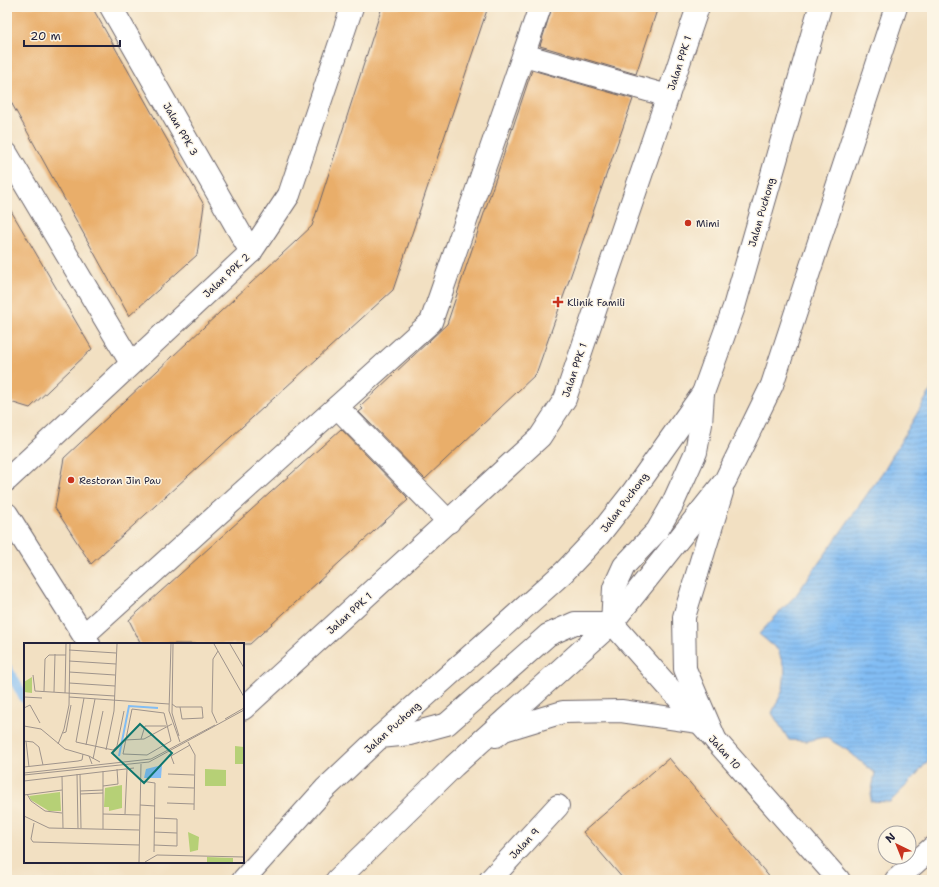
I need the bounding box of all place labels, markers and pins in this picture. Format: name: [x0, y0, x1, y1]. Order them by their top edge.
place label: Mimi: [696, 217, 720, 230]
marker: Mimi: [683, 218, 693, 228]
marker: Klinik Famili: [552, 296, 564, 308]
place label: Klinik Famili: [567, 296, 625, 309]
place label: Restoran Jin Pau: [79, 474, 161, 487]
marker: Restoran Jin Pau: [66, 475, 76, 485]

